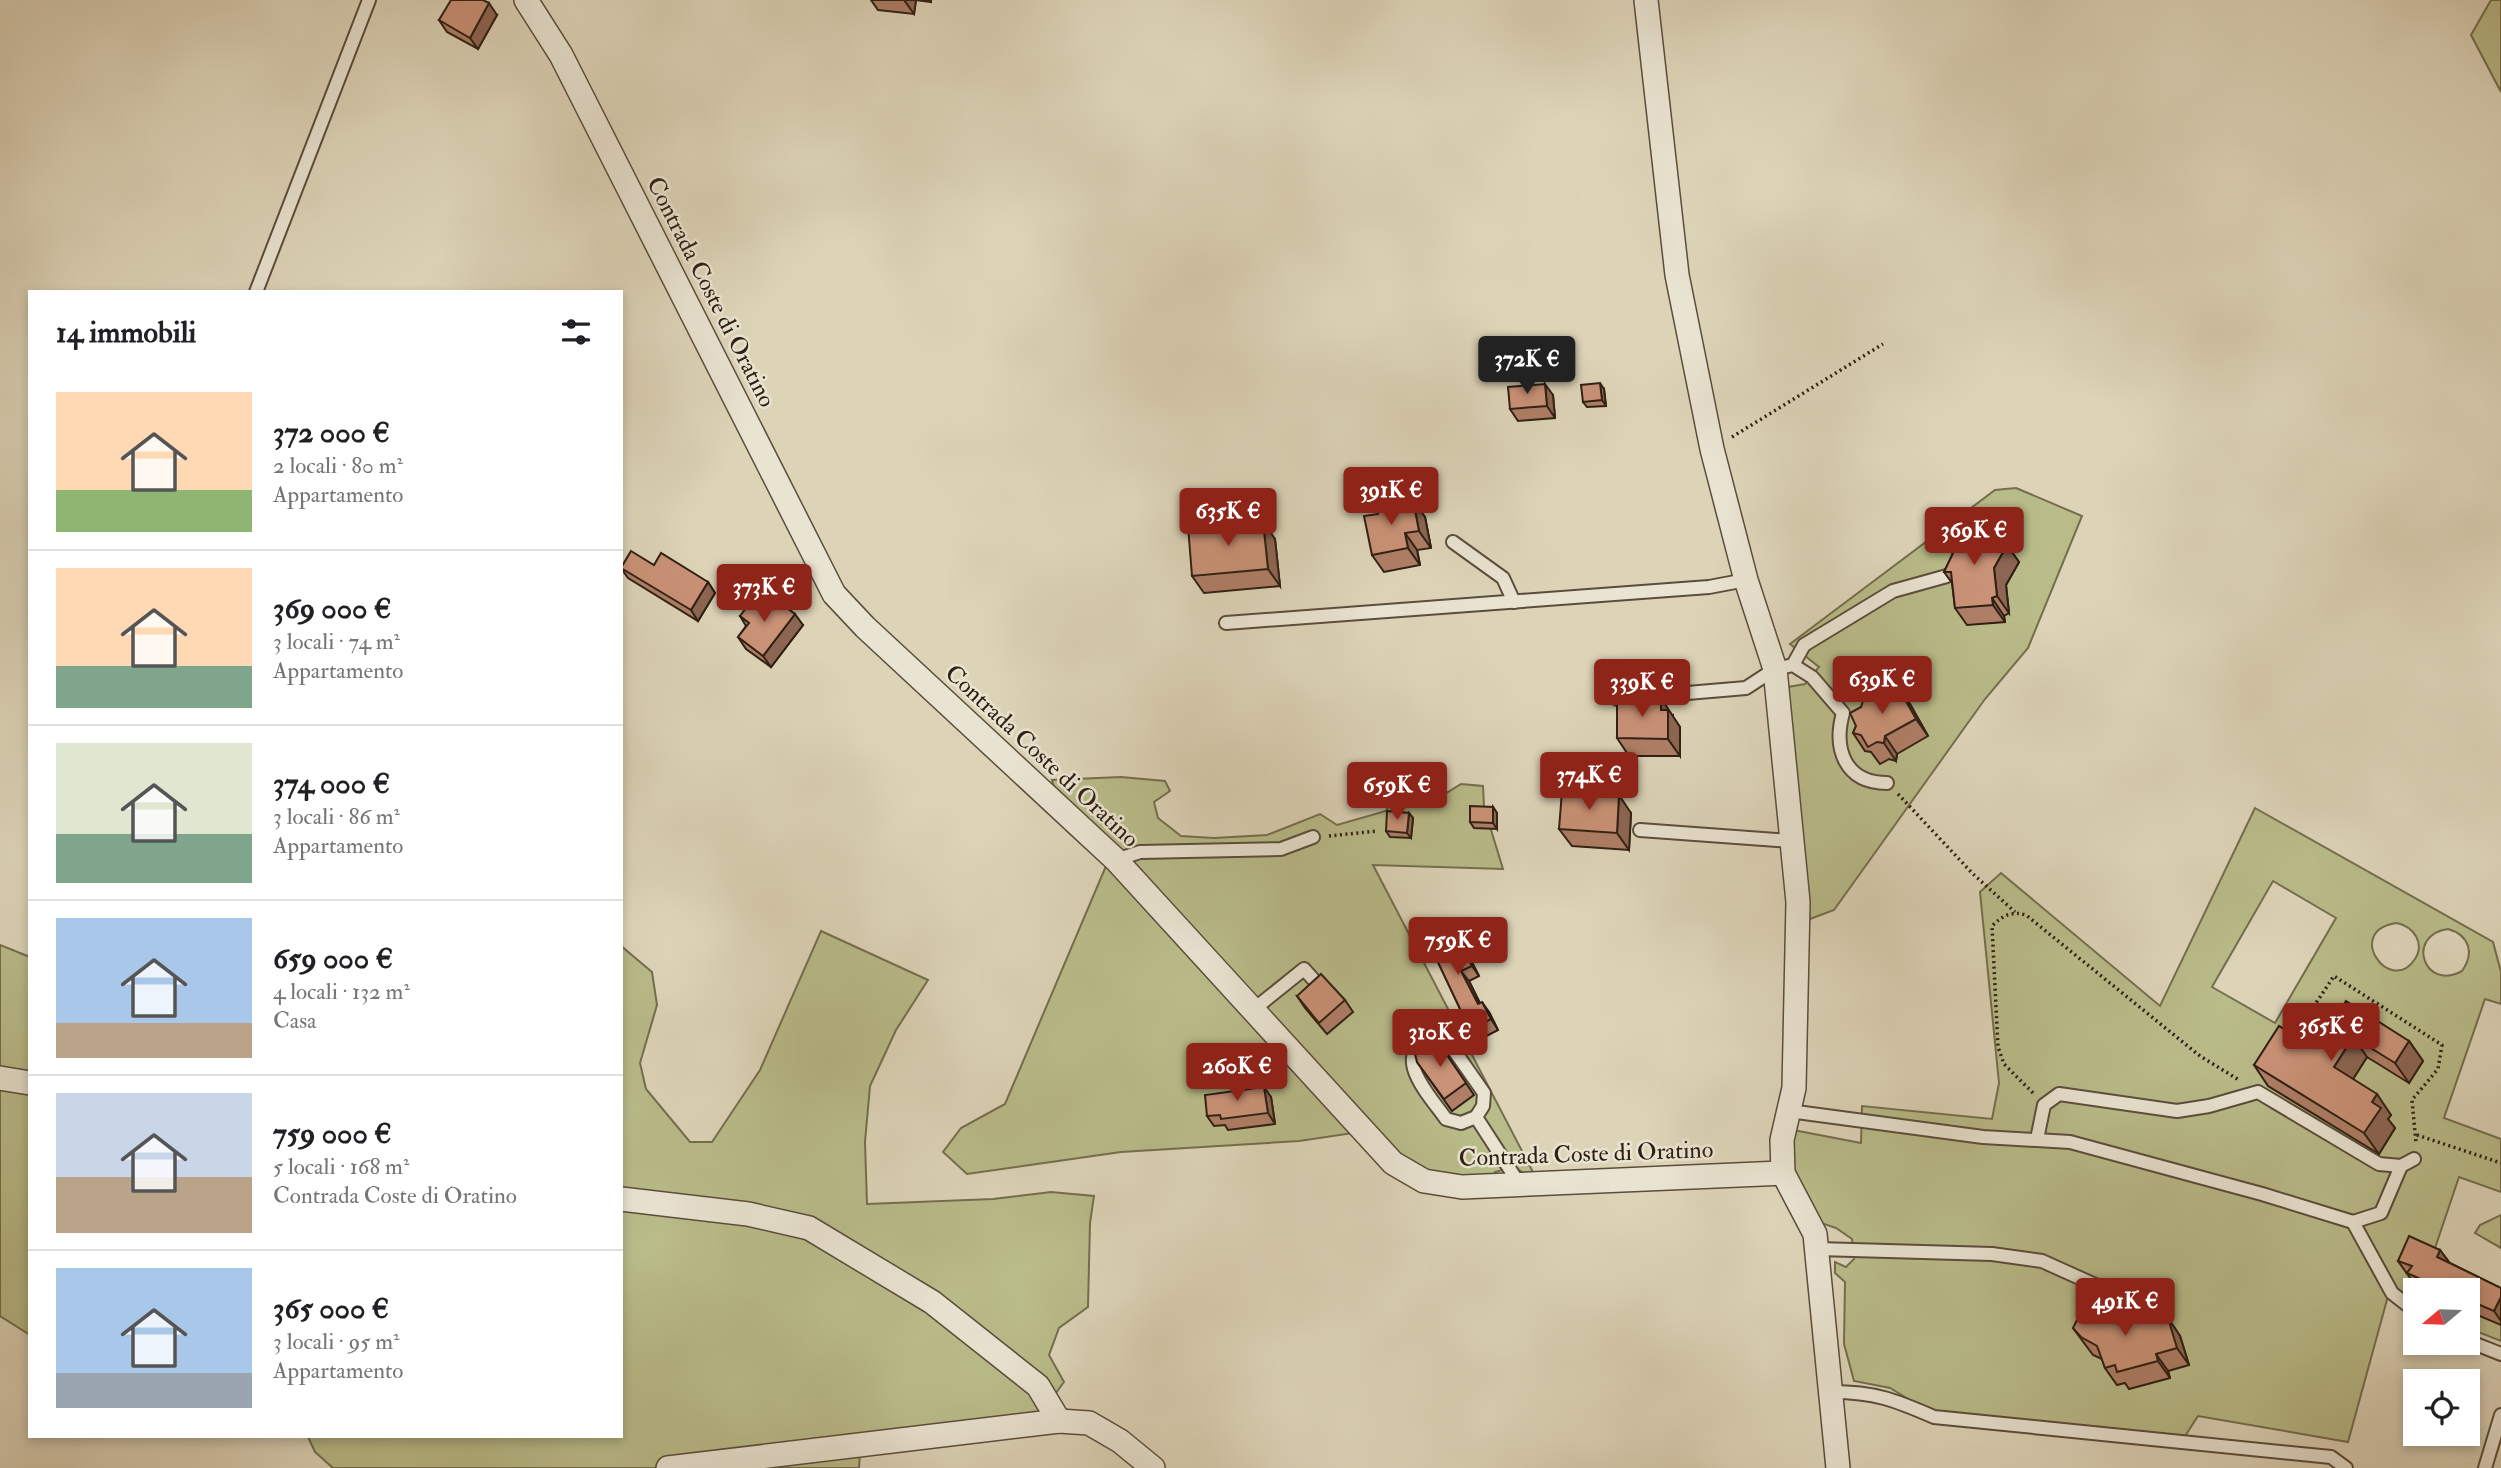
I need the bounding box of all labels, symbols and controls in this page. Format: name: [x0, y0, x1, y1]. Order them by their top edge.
street label: Contrada Coste di Oratino: [639, 172, 783, 412]
icon: filters: [557, 313, 595, 351]
text: 14 immobili: [56, 314, 196, 351]
pin: 372K €: [1470, 336, 1584, 396]
text: 372K €: [1494, 344, 1560, 373]
text: 372 000 €: [273, 414, 390, 451]
icon: home: [112, 420, 196, 504]
text: 2 locali · 80 m²: [273, 451, 403, 480]
pin: 391K €: [1334, 468, 1448, 527]
text: 391K €: [1359, 475, 1423, 504]
text: Appartamento: [273, 480, 403, 509]
pin: 635K €: [1171, 489, 1285, 548]
text: 635K €: [1196, 496, 1260, 525]
pin: 369K €: [1917, 508, 2031, 567]
text: 369K €: [1941, 515, 2007, 544]
pin: 373K €: [707, 564, 821, 624]
text: 373K €: [733, 572, 795, 601]
text: 369 000 €: [273, 590, 391, 627]
icon: home: [112, 596, 196, 680]
text: 3 locali · 74 m²: [273, 627, 400, 656]
text: Appartamento: [273, 656, 403, 685]
pin: 639K €: [1825, 656, 1939, 716]
street label: Contrada Coste di Oratino: [938, 658, 1146, 854]
pin: 339K €: [1585, 660, 1699, 719]
text: 639K €: [1849, 664, 1915, 693]
text: 339K €: [1610, 667, 1674, 696]
pin: 374K €: [1532, 752, 1646, 812]
text: 374K €: [1556, 760, 1622, 789]
pin: 659K €: [1340, 762, 1454, 822]
text: 374 000 €: [273, 765, 390, 802]
text: 659K €: [1363, 770, 1431, 799]
icon: home: [112, 771, 196, 855]
text: 3 locali · 86 m²: [273, 802, 400, 831]
text: Appartamento: [273, 831, 403, 860]
pin: 759K €: [1401, 918, 1515, 977]
text: 759K €: [1425, 925, 1491, 954]
text: 659 000 €: [273, 940, 393, 977]
icon: home: [112, 946, 196, 1030]
text: 4 locali · 132 m²: [273, 977, 410, 1006]
pin: 365K €: [2274, 1004, 2388, 1063]
text: Casa: [273, 1006, 317, 1035]
pin: 310K €: [1383, 1010, 1497, 1069]
text: 365K €: [2299, 1011, 2363, 1040]
text: 310K €: [1408, 1017, 1472, 1046]
pin: 260K €: [1180, 1044, 1294, 1103]
text: 260K €: [1202, 1051, 1272, 1080]
text: 759 000 €: [273, 1115, 392, 1152]
icon: home: [112, 1121, 196, 1205]
street label: Contrada Coste di Oratino: [1458, 1134, 1714, 1174]
text: 5 locali · 168 m²: [273, 1152, 409, 1181]
text: Contrada Coste di Oratino: [273, 1181, 517, 1210]
pin: 491K €: [2068, 1278, 2182, 1338]
north arrow: [2403, 1278, 2480, 1354]
map controls: [2403, 1278, 2480, 1446]
text: 491K €: [2092, 1286, 2158, 1315]
text: 365 000 €: [273, 1290, 389, 1327]
icon: home: [112, 1296, 196, 1380]
text: 3 locali · 95 m²: [273, 1327, 400, 1356]
text: Appartamento: [273, 1356, 403, 1385]
button: locate: [2403, 1369, 2480, 1446]

